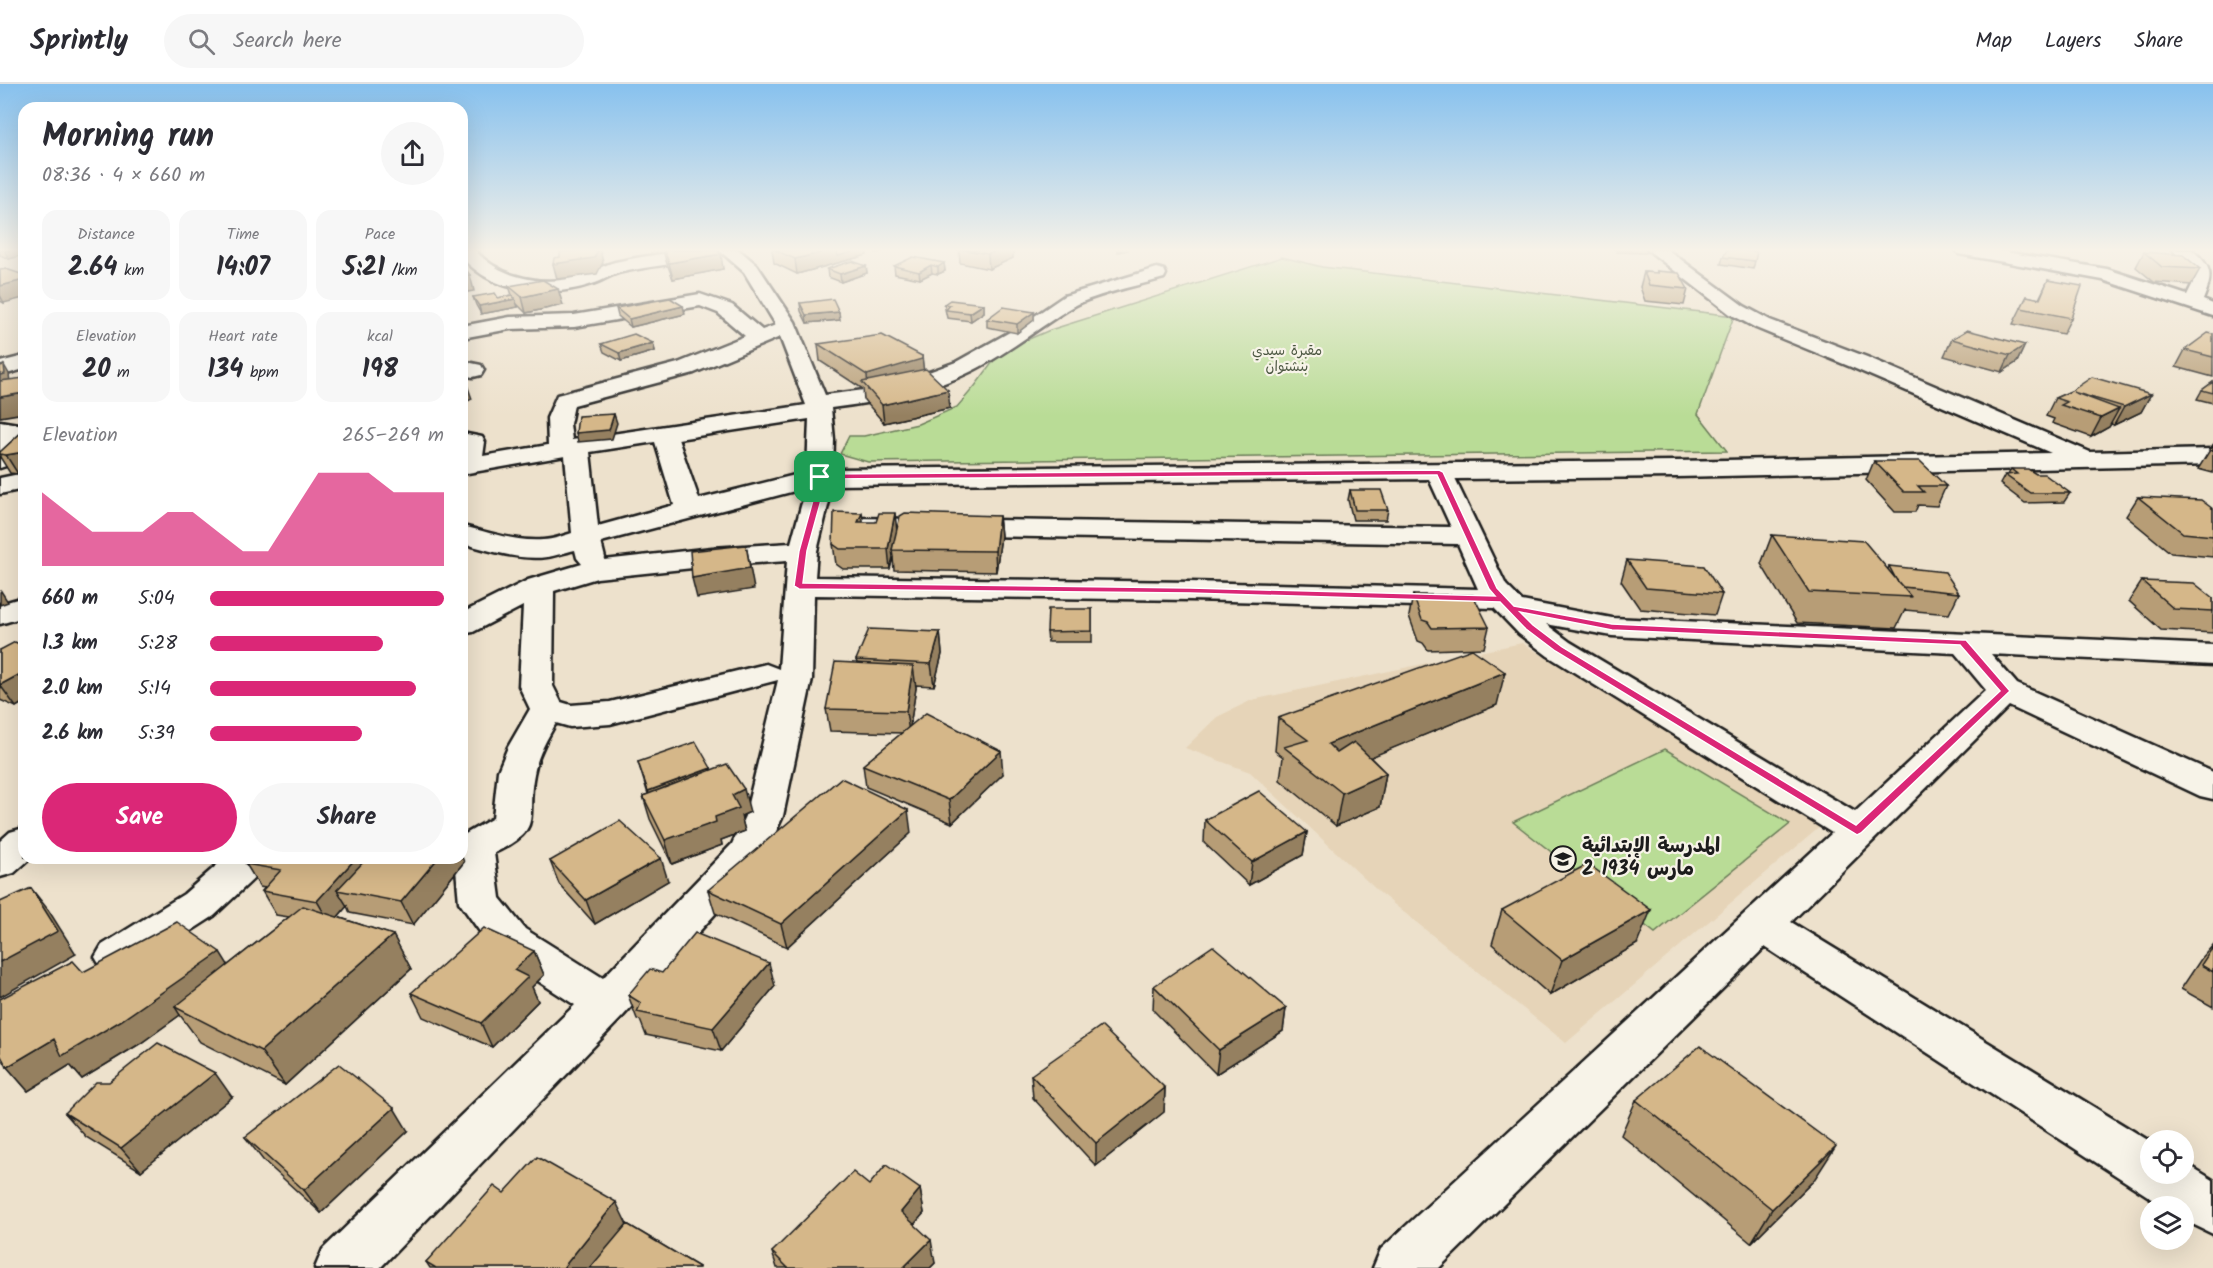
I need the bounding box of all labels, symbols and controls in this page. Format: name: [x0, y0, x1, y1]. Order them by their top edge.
search box: [164, 14, 584, 68]
text: Sprintly: [30, 19, 128, 64]
text: Search here: [233, 24, 342, 59]
icon: search: [185, 25, 218, 58]
text: Map: [1975, 25, 2012, 58]
text: Layers: [2045, 25, 2101, 58]
text: Share: [2134, 25, 2183, 58]
text: Morning run: [42, 111, 214, 164]
button: share: [381, 122, 444, 185]
text: 08:36 · 4 × 660 m: [42, 160, 205, 192]
text: Distance: [77, 222, 135, 247]
text: Time: [227, 222, 259, 247]
text: Pace: [365, 222, 395, 247]
text: 2.64: [68, 247, 117, 289]
text: 14:07: [216, 247, 270, 289]
text: 5:21: [343, 247, 385, 289]
text: km: [117, 258, 144, 283]
text: /km: [385, 258, 417, 283]
text: Elevation: [76, 324, 136, 349]
text: Heart rate: [208, 324, 278, 349]
text: kcal: [367, 324, 393, 349]
park label: مقبرة سيدي بنشتوان: [1252, 340, 1322, 378]
text: 20: [82, 349, 111, 391]
text: 134: [207, 349, 244, 391]
text: 198: [362, 349, 398, 391]
text: m: [111, 360, 130, 385]
text: bpm: [244, 360, 279, 385]
text: Elevation: [42, 420, 118, 452]
text: 265–269 m: [342, 420, 444, 452]
pin: [794, 451, 845, 502]
icon: arrive: [803, 460, 836, 493]
text: 660 m: [42, 583, 98, 615]
text: 5:04: [138, 583, 175, 615]
text: 1.3 km: [42, 628, 98, 660]
text: 5:28: [138, 628, 177, 660]
text: 2.0 km: [42, 673, 103, 705]
text: 5:14: [138, 673, 171, 705]
text: 2.6 km: [42, 718, 103, 750]
text: 5:39: [138, 718, 175, 750]
button: Save: [42, 783, 237, 852]
button: Share: [249, 783, 444, 852]
place label: المدرسة الإبتدائية 2 مارس 1934: [1582, 831, 1720, 886]
school or university icon: المدرسة الإبتدائية 2 مارس 1934: [1548, 844, 1578, 874]
map controls: [2140, 1130, 2194, 1250]
button: locate: [2140, 1130, 2194, 1184]
button: layers: [2140, 1196, 2194, 1250]

